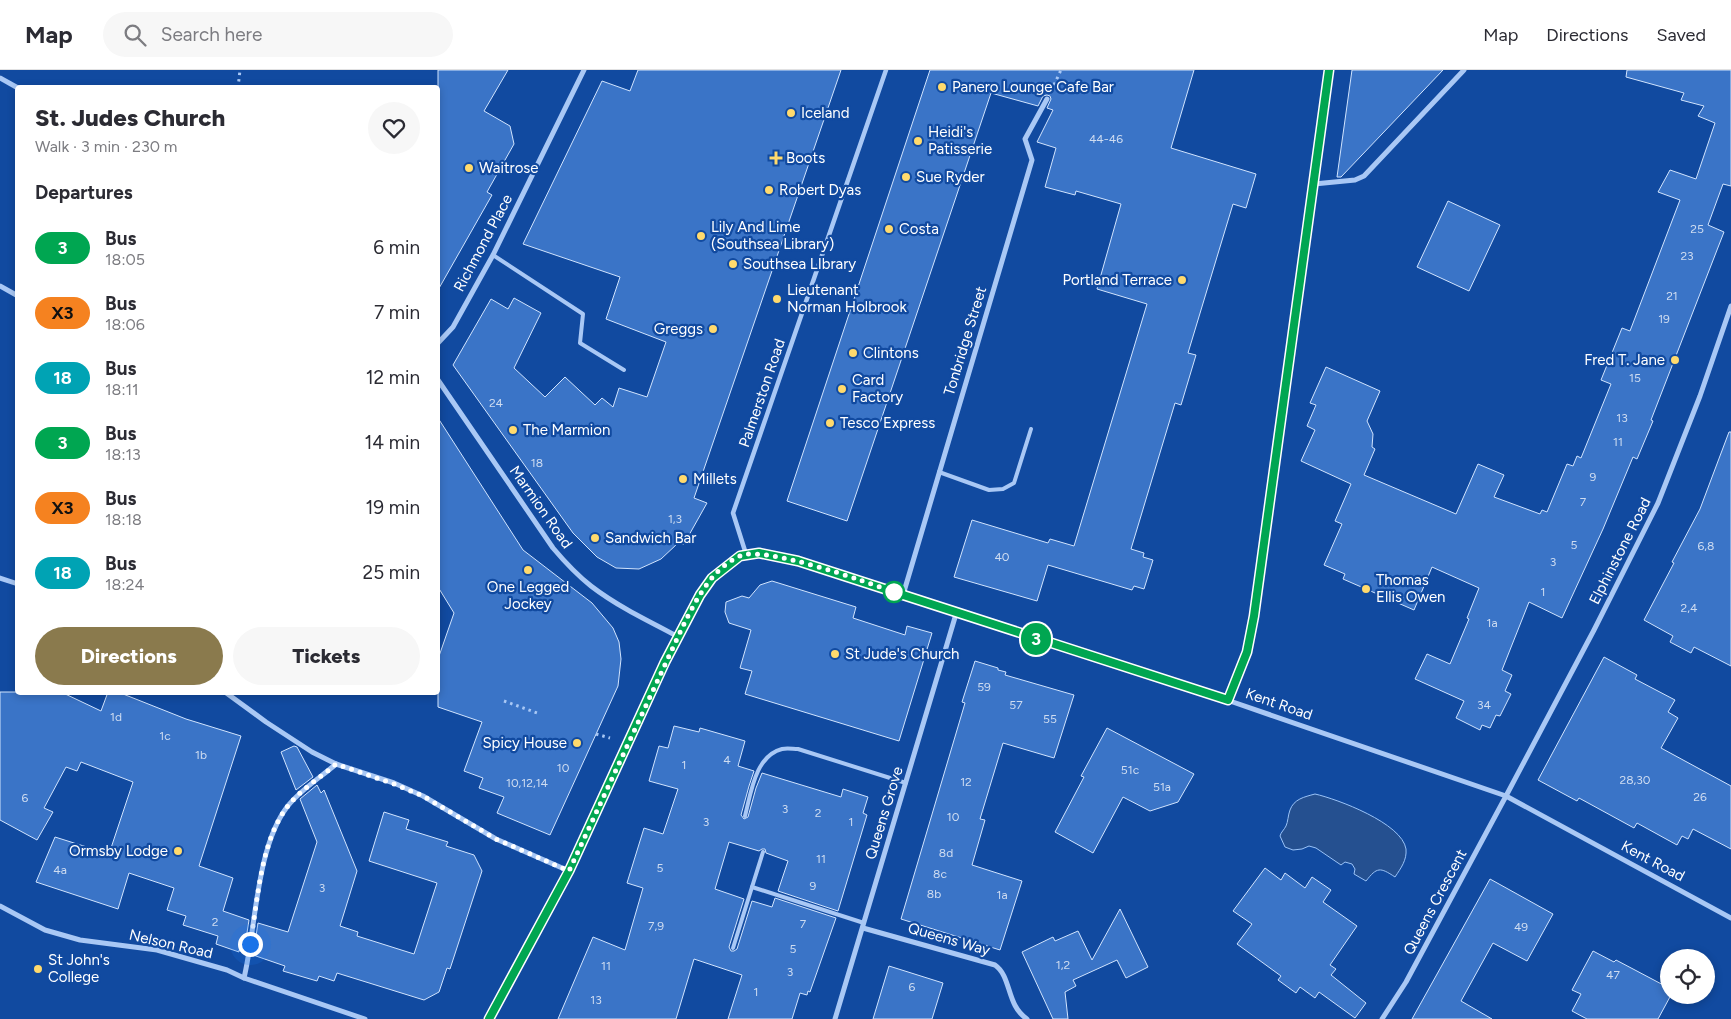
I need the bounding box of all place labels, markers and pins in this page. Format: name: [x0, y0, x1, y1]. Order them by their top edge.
place label: Panero Lounge Cafe Bar: [952, 78, 1114, 96]
marker: Panero Lounge Cafe Bar: [936, 81, 948, 93]
place label: Iceland: [801, 104, 849, 122]
marker: Iceland: [785, 107, 797, 119]
place label: Heidi's Patisserie: [928, 123, 992, 158]
marker: Heidi's Patisserie: [912, 135, 924, 147]
place label: Boots: [786, 149, 825, 167]
marker: Boots: [770, 152, 782, 164]
place label: Waitrose: [479, 159, 539, 177]
marker: Waitrose: [463, 162, 475, 174]
place label: Sue Ryder: [916, 168, 985, 186]
marker: Sue Ryder: [900, 171, 912, 183]
place label: Robert Dyas: [779, 181, 861, 199]
marker: Robert Dyas: [763, 184, 775, 196]
place label: Lily And Lime (Southsea Library): [711, 218, 834, 253]
place label: Costa: [899, 220, 939, 238]
marker: Costa: [883, 223, 895, 235]
marker: Lily And Lime (Southsea Library): [695, 230, 707, 242]
place label: Southsea LIbrary: [743, 255, 856, 273]
marker: Southsea LIbrary: [727, 258, 739, 270]
place label: Portland Terrace: [1063, 271, 1172, 289]
marker: Portland Terrace: [1176, 274, 1188, 286]
place label: Lieutenant Norman Holbrook: [787, 281, 907, 316]
marker: Lieutenant Norman Holbrook: [771, 293, 783, 305]
place label: Greggs: [654, 320, 703, 338]
marker: Greggs: [707, 323, 719, 335]
place label: Clintons: [863, 344, 919, 362]
marker: Clintons: [847, 347, 859, 359]
place label: Fred T. Jane: [1584, 351, 1665, 369]
marker: Fred T. Jane: [1669, 354, 1681, 366]
place label: Card Factory: [852, 371, 903, 406]
marker: Card Factory: [836, 383, 848, 395]
place label: Tesco Express: [840, 414, 935, 432]
marker: Tesco Express: [824, 417, 836, 429]
place label: The Marmion: [523, 421, 610, 439]
marker: The Marmion: [507, 424, 519, 436]
place label: Millets: [693, 470, 737, 488]
marker: Millets: [677, 473, 689, 485]
place label: Sandwich Bar: [605, 529, 696, 547]
marker: Sandwich Bar: [589, 532, 601, 544]
marker: One Legged Jockey: [522, 564, 534, 576]
place label: Thomas Ellis Owen: [1376, 571, 1445, 606]
place label: One Legged Jockey: [487, 578, 569, 613]
unlabelled marker: [883, 581, 905, 603]
marker: Thomas Ellis Owen: [1360, 583, 1372, 595]
place label: St Jude's Church: [845, 645, 959, 663]
marker: St Jude's Church: [829, 648, 841, 660]
place label: Spicy House: [482, 734, 567, 752]
marker: Spicy House: [571, 737, 583, 749]
place label: Ormsby Lodge: [69, 842, 168, 860]
marker: Ormsby Lodge: [172, 845, 184, 857]
place label: St John's College: [48, 951, 110, 986]
marker: St John's College: [32, 963, 44, 975]

